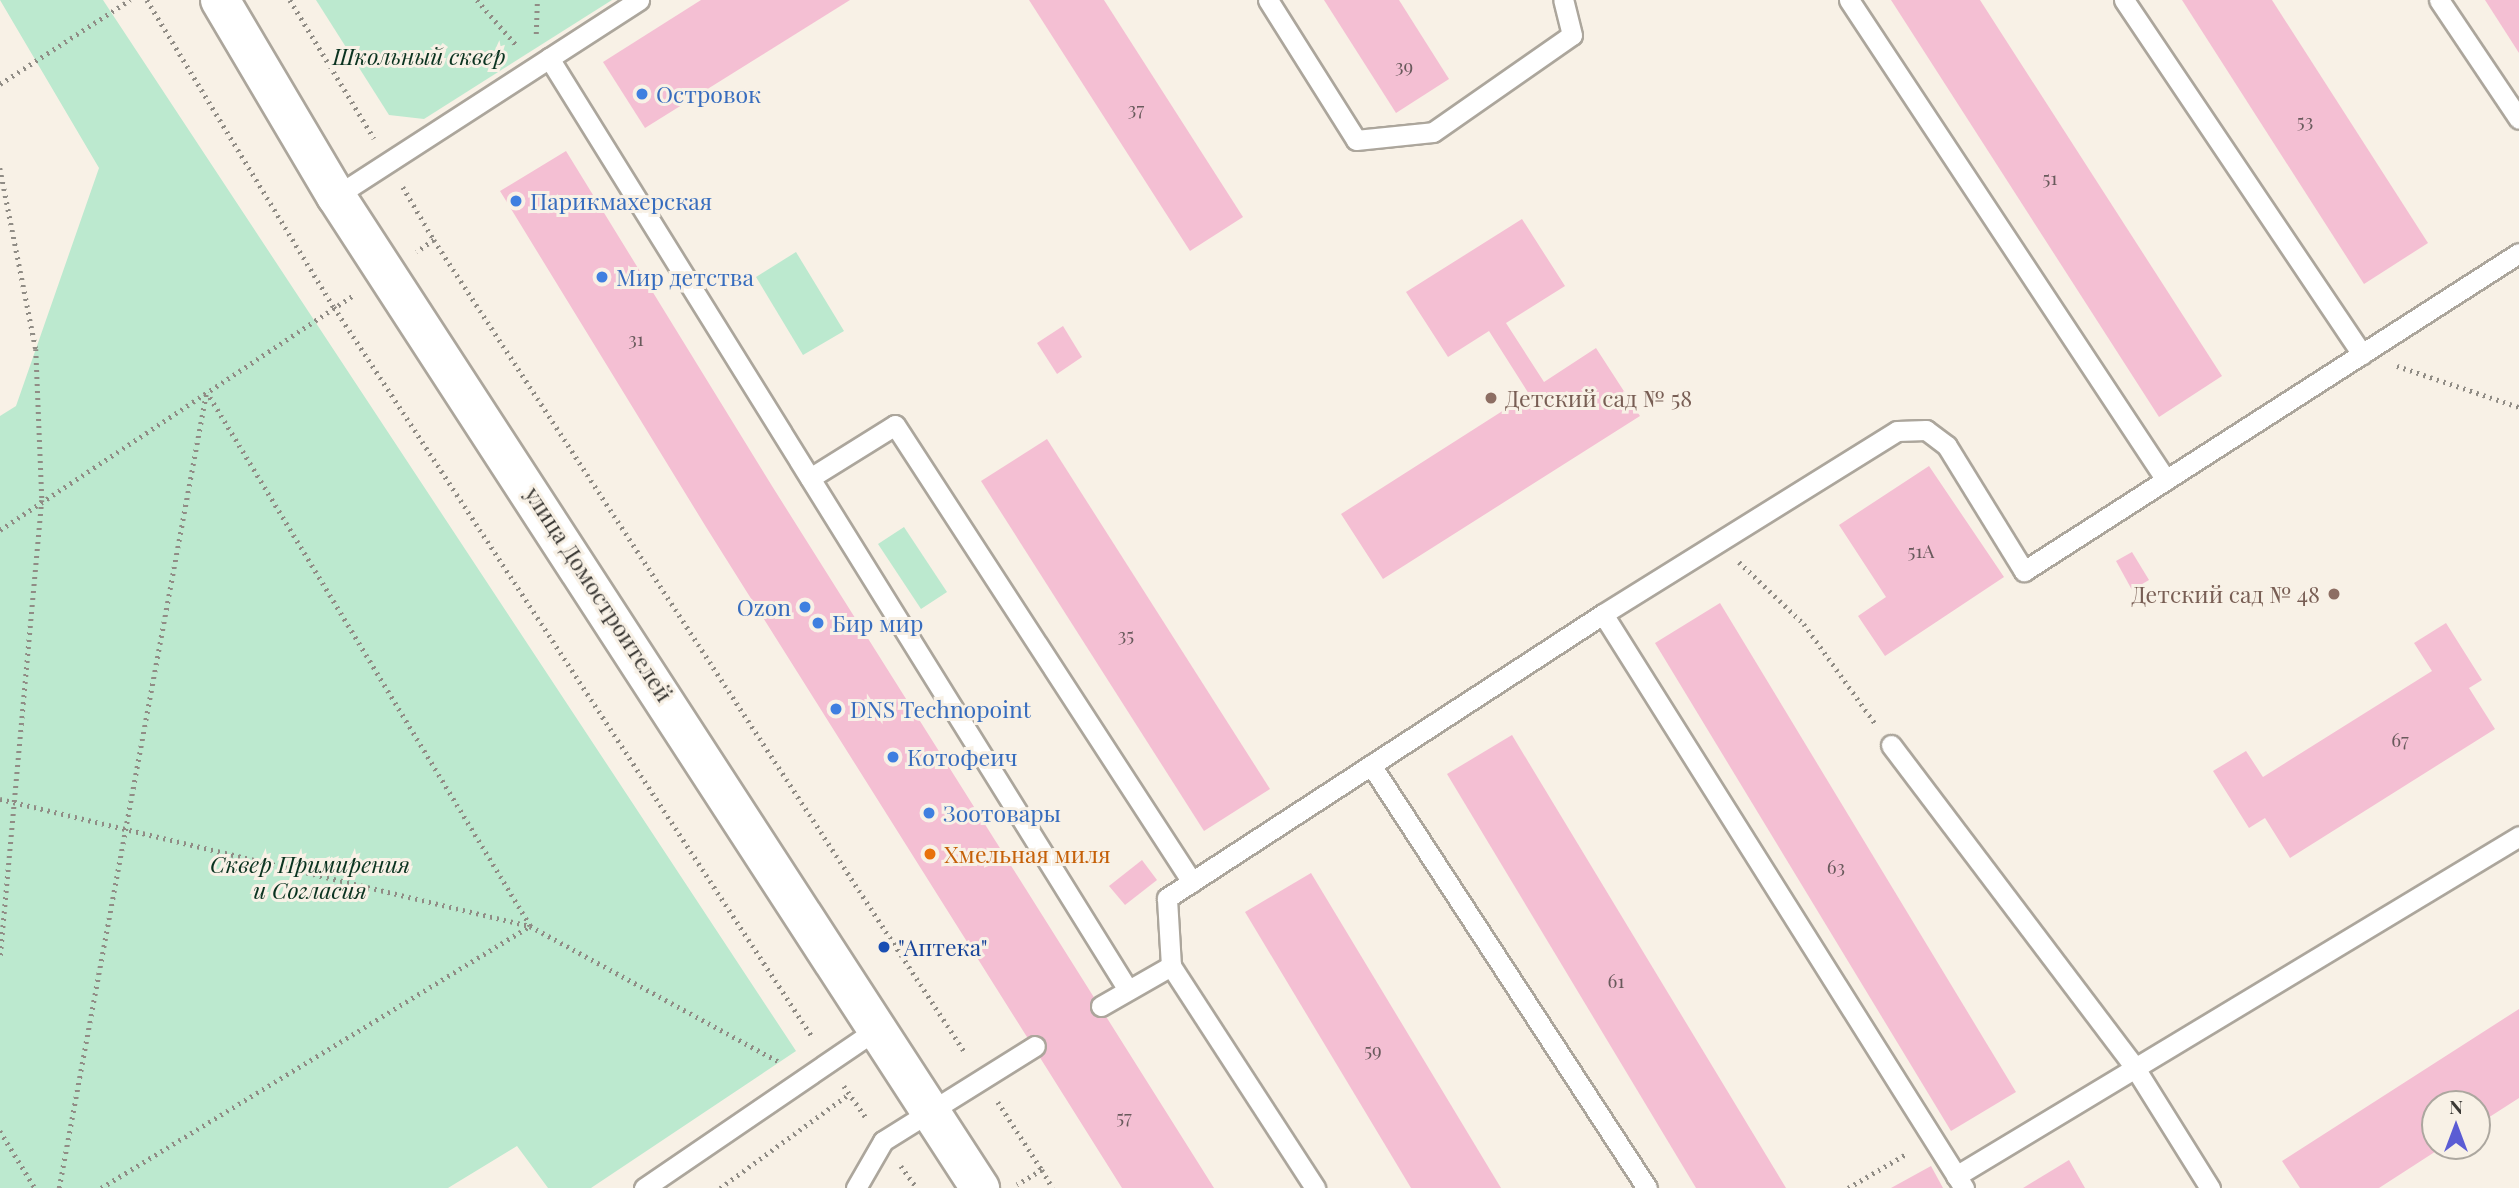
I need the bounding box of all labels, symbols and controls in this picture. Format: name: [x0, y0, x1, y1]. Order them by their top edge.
park label: Школьный сквер: [332, 42, 506, 70]
house number: 39: [1395, 55, 1413, 77]
place label: Островок: [656, 80, 761, 108]
marker: Островок: [634, 86, 650, 102]
house number: 37: [1128, 98, 1144, 120]
house number: 53: [2297, 110, 2313, 132]
house number: 51: [2043, 167, 2057, 189]
place label: Парикмахерская: [530, 187, 712, 215]
marker: Парикмахерская: [508, 193, 524, 209]
place label: Мир детства: [616, 263, 754, 291]
marker: Мир детства: [594, 269, 610, 285]
house number: 31: [628, 328, 644, 350]
place label: Детский сад № 58: [1505, 384, 1692, 412]
marker: Детский сад № 58: [1483, 390, 1499, 406]
street label: улица Домостроителей: [519, 481, 679, 707]
house number: 51А: [1908, 540, 1934, 562]
place label: Детский сад № 48: [2131, 580, 2320, 608]
marker: Детский сад № 48: [2326, 586, 2342, 602]
place label: Ozon: [737, 593, 791, 621]
marker: Ozon: [797, 599, 813, 615]
place label: Бир мир: [832, 609, 923, 637]
marker: Бир мир: [810, 615, 826, 631]
house number: 35: [1118, 624, 1134, 646]
place label: DNS Technopoint: [850, 695, 1031, 723]
marker: DNS Technopoint: [828, 701, 844, 717]
house number: 67: [2391, 729, 2409, 751]
place label: Котофеич: [907, 743, 1018, 771]
marker: Котофеич: [885, 749, 901, 765]
place label: Зоотовары: [943, 799, 1061, 827]
marker: Зоотовары: [921, 805, 937, 821]
place label: Хмельная миля: [944, 840, 1111, 868]
marker: Хмельная миля: [922, 846, 938, 862]
park label: Сквер Примирения и Согласия: [210, 850, 410, 904]
house number: 63: [1827, 856, 1845, 878]
place label: "Аптека": [898, 933, 988, 961]
marker: "Аптека": [876, 939, 892, 955]
house number: 61: [1608, 970, 1624, 992]
house number: 59: [1364, 1039, 1382, 1061]
north arrow: [2421, 1090, 2491, 1160]
text: N: [2449, 1093, 2463, 1119]
house number: 57: [1116, 1106, 1132, 1128]

